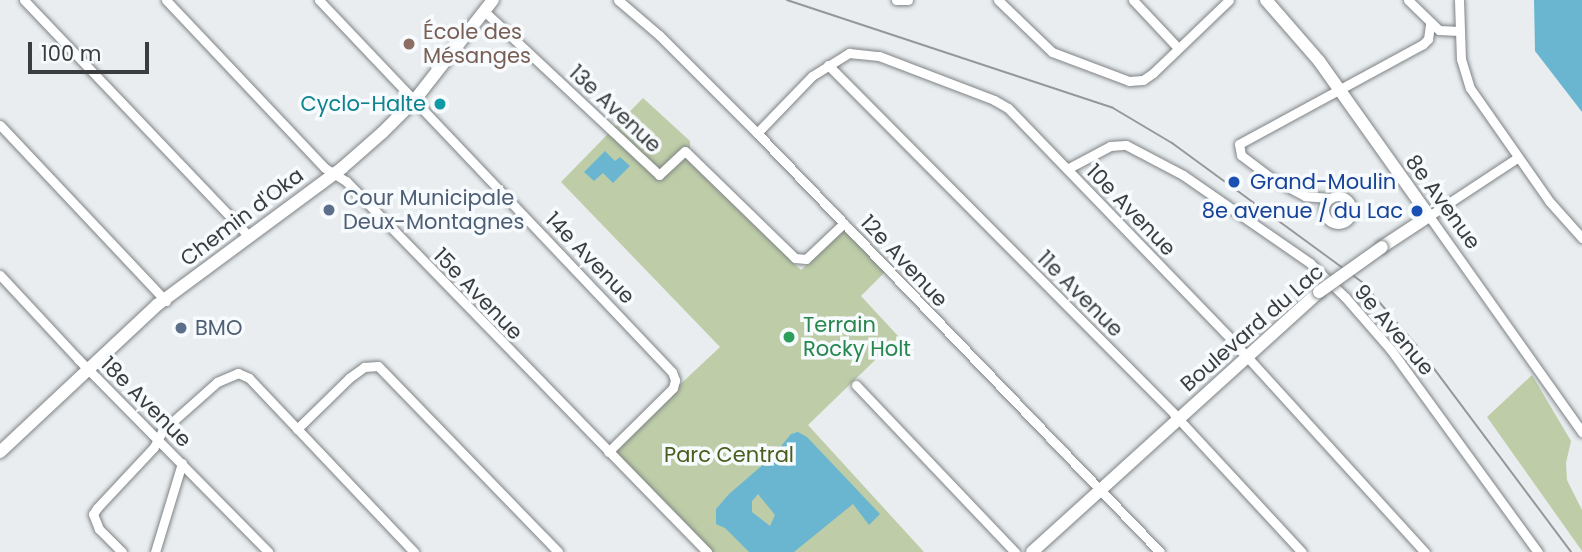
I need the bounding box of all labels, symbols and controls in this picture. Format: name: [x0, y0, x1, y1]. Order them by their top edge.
place label: École des Mésanges: [423, 19, 531, 69]
scale bar: [32, 28, 152, 72]
marker: École des Mésanges: [401, 36, 417, 52]
text: 100 m: [41, 39, 101, 68]
street label: 13e Avenue: [564, 60, 666, 158]
place label: Cyclo-Halte: [300, 91, 426, 117]
marker: Cyclo-Halte: [432, 96, 448, 112]
street label: 8e Avenue: [1400, 150, 1486, 254]
street label: 10e Avenue: [1081, 159, 1181, 261]
street label: Chemin d'Oka: [175, 163, 309, 271]
place label: Grand-Moulin: [1250, 169, 1396, 195]
marker: Grand-Moulin: [1224, 172, 1244, 192]
place label: Cour Municipale Deux-Montagnes: [343, 185, 524, 235]
place label: 8e avenue / du Lac: [1202, 198, 1403, 224]
marker: Cour Municipale Deux-Montagnes: [321, 202, 337, 218]
marker: 8e avenue / du Lac: [1409, 203, 1425, 219]
street label: 14e Avenue: [540, 207, 640, 309]
street label: 12e Avenue: [855, 210, 953, 312]
street label: 15e Avenue: [428, 243, 528, 345]
street label: 11e Avenue: [1032, 246, 1128, 342]
street label: Boulevard du Lac: [1176, 259, 1328, 397]
street label: 9e Avenue: [1349, 279, 1439, 381]
place label: Terrain Rocky Holt: [803, 312, 911, 362]
place label: BMO: [195, 315, 242, 341]
marker: BMO: [173, 320, 189, 336]
marker: Terrain Rocky Holt: [781, 329, 797, 345]
street label: 18e Avenue: [96, 352, 196, 452]
park label: Parc Central: [664, 442, 794, 468]

